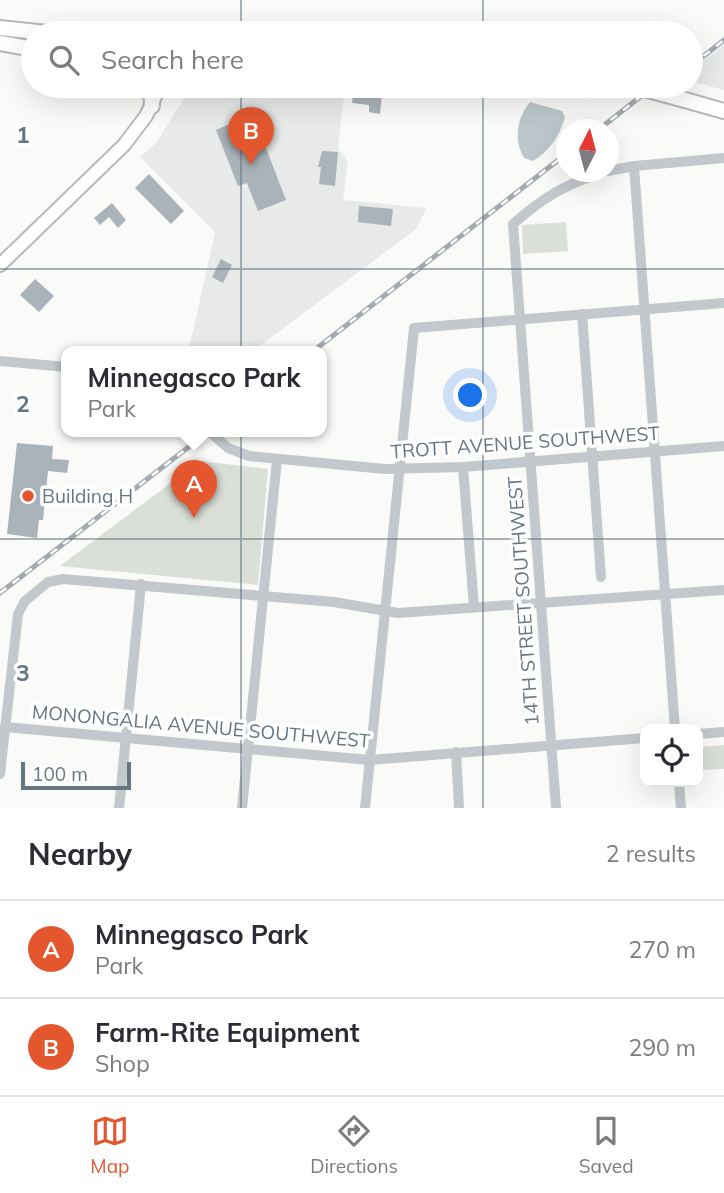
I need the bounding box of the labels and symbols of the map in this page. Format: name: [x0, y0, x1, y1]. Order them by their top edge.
pin: B: [228, 107, 274, 165]
north arrow: [556, 119, 619, 182]
text: 1: [16, 120, 30, 149]
your location: [453, 378, 487, 412]
text: 2: [16, 389, 30, 418]
street label: TROTT AVENUE SOUTHWEST: [390, 421, 661, 463]
pin: A: [171, 460, 217, 518]
street label: 14TH STREET SOUTHWEST: [502, 475, 544, 727]
place label: Building H: [42, 484, 133, 508]
marker: Building H: [20, 488, 36, 504]
text: 3: [16, 658, 30, 687]
street label: MONONGALIA AVENUE SOUTHWEST: [31, 699, 372, 753]
scale bar: [21, 759, 131, 791]

